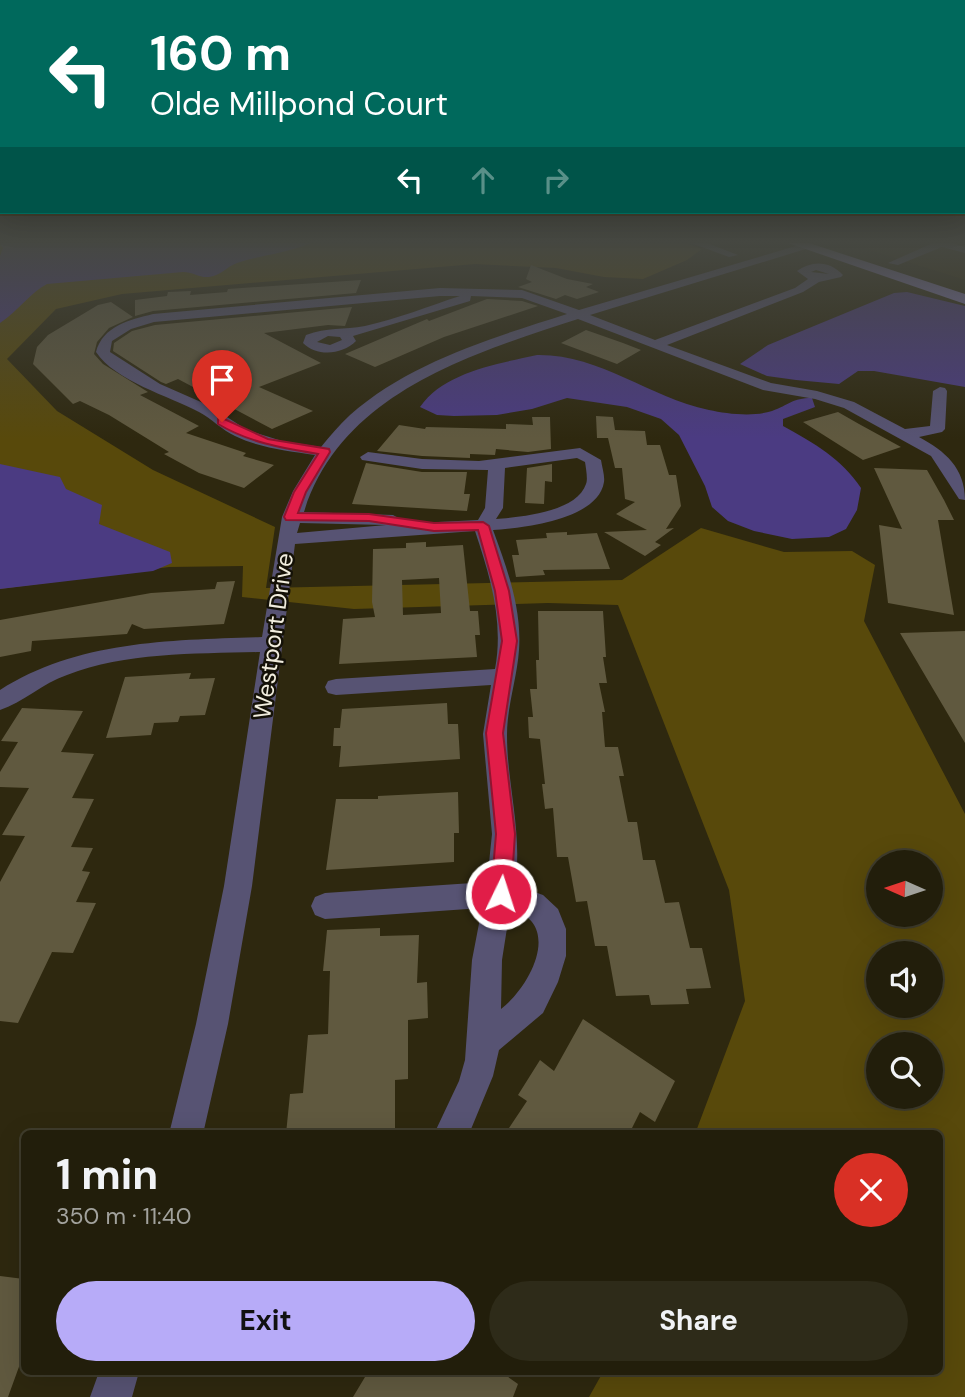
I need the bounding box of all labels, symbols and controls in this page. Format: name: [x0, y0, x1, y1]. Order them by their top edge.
text: 160 m: [150, 21, 291, 85]
icon: left: [35, 28, 126, 119]
text: Olde Millpond Court: [150, 83, 448, 125]
icon: left: [391, 161, 429, 199]
icon: ahead: [464, 161, 502, 199]
icon: right: [537, 161, 575, 199]
pin: [192, 350, 252, 422]
icon: arrive: [203, 361, 241, 399]
street label: Westport Drive: [246, 551, 300, 721]
north arrow: [866, 850, 943, 928]
map controls: [866, 850, 943, 1109]
position arrow: [464, 857, 538, 931]
button: sound: [866, 941, 943, 1018]
button: search: [866, 1032, 943, 1109]
text: 1 min: [56, 1147, 158, 1202]
button: close: [834, 1153, 908, 1227]
text: 350 m · 11:40: [56, 1201, 191, 1231]
button: Exit: [56, 1281, 475, 1361]
button: Share: [489, 1281, 908, 1361]

